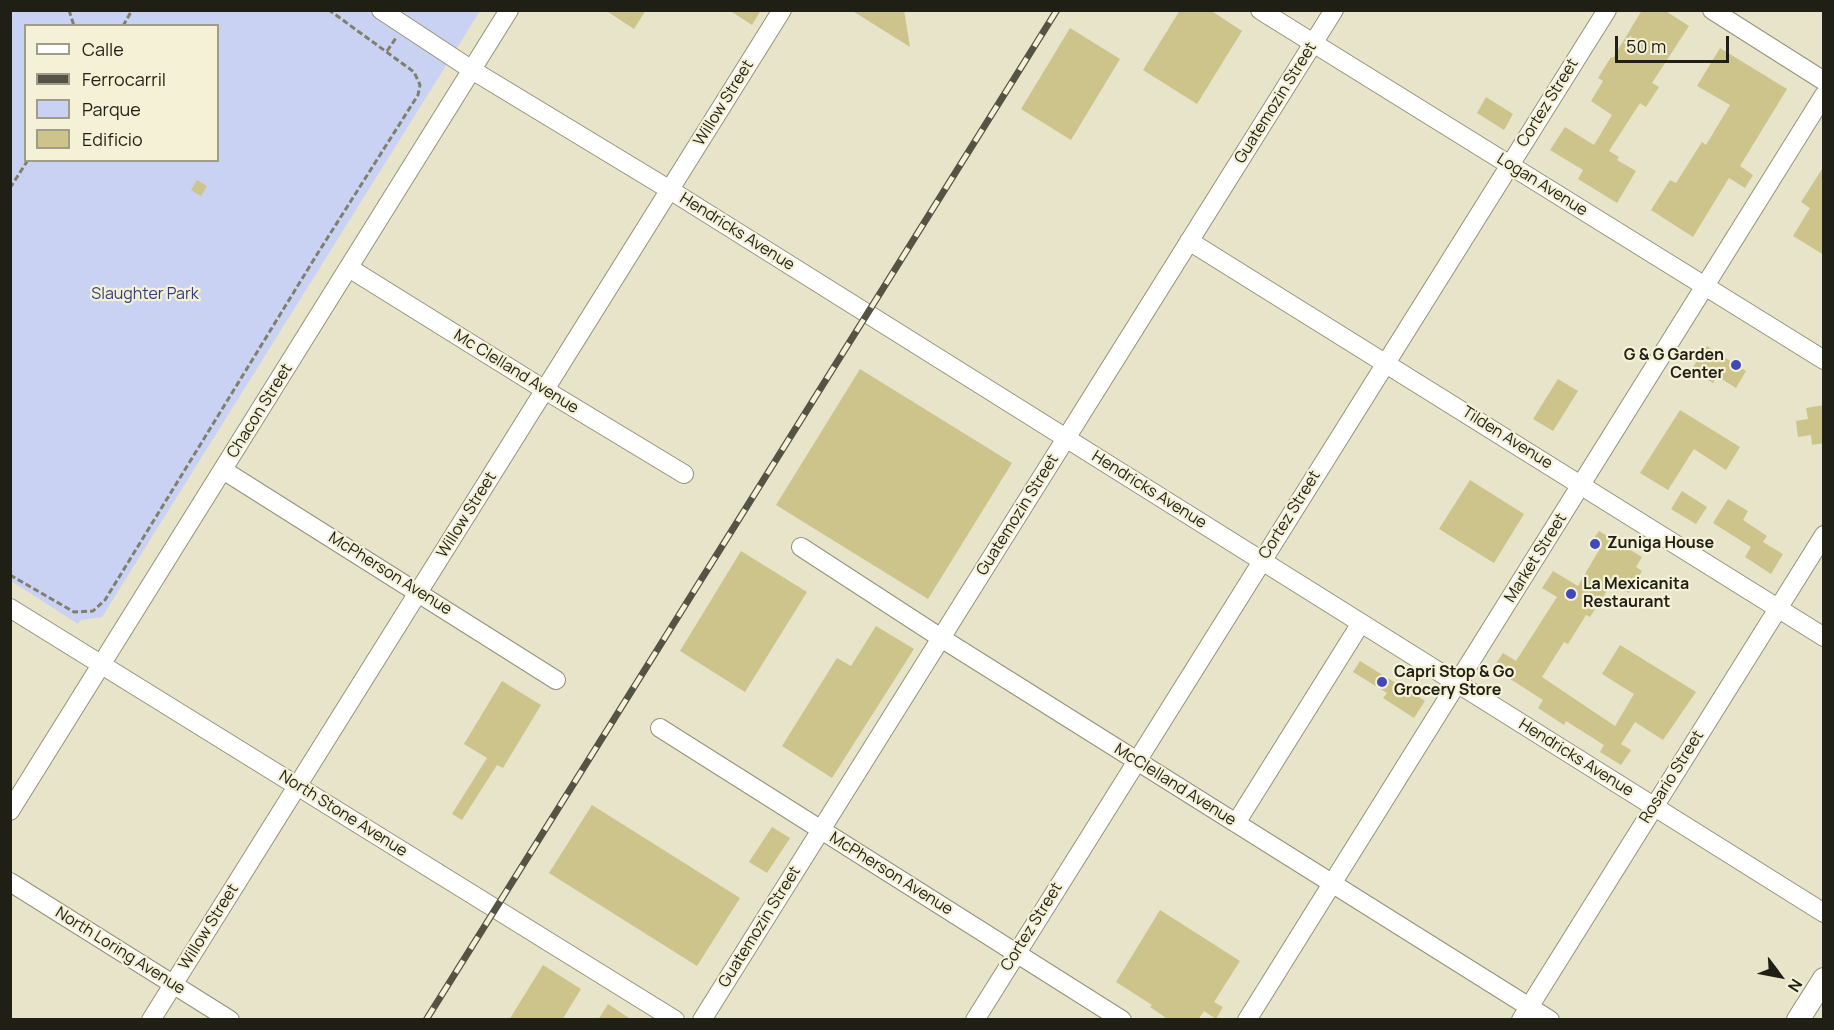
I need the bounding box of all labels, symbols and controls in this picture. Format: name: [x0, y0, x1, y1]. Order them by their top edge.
legend: [24, 24, 219, 162]
scale bar: [1618, 24, 1732, 62]
text: 50 m: [1626, 34, 1666, 58]
text: Calle: [82, 37, 124, 61]
street label: Guatemozin Street: [1231, 39, 1321, 167]
street label: Cortez Street: [1513, 55, 1583, 151]
street label: Willow Street: [690, 57, 758, 149]
text: Ferrocarril: [82, 67, 166, 91]
text: Parque: [82, 97, 141, 121]
text: Edificio: [82, 127, 143, 151]
street label: Logan Avenue: [1493, 149, 1591, 221]
street label: Hendricks Avenue: [676, 189, 798, 275]
park label: Slaughter Park: [91, 285, 199, 305]
street label: Mc Clelland Avenue: [450, 326, 582, 418]
place label: G & G Garden Center: [1624, 346, 1724, 384]
marker: G & G Garden Center: [1729, 358, 1743, 372]
street label: Chacon Street: [223, 360, 297, 462]
street label: Tilden Avenue: [1458, 403, 1556, 473]
street label: Hendricks Avenue: [1088, 447, 1210, 533]
street label: Guatemozin Street: [973, 451, 1063, 579]
street label: Cortez Street: [1255, 467, 1325, 563]
street label: Willow Street: [433, 469, 501, 561]
street label: Market Street: [1501, 510, 1571, 606]
street label: McPherson Avenue: [325, 528, 455, 620]
place label: Zuniga House: [1607, 534, 1714, 554]
marker: Zuniga House: [1588, 537, 1602, 551]
place label: La Mexicanita Restaurant: [1583, 575, 1689, 613]
marker: La Mexicanita Restaurant: [1564, 587, 1578, 601]
place label: Capri Stop & Go Grocery Store: [1394, 663, 1514, 701]
marker: Capri Stop & Go Grocery Store: [1375, 675, 1389, 689]
street label: Hendricks Avenue: [1515, 715, 1637, 801]
street label: Rosario Street: [1636, 727, 1708, 827]
street label: McClelland Avenue: [1111, 740, 1239, 830]
street label: North Stone Avenue: [275, 767, 411, 861]
street label: McPherson Avenue: [826, 828, 956, 920]
street label: Guatemozin Street: [715, 863, 805, 991]
street label: Cortez Street: [997, 879, 1067, 975]
street label: Willow Street: [175, 881, 243, 973]
street label: North Loring Avenue: [52, 903, 188, 999]
north arrow: [1750, 946, 1810, 1006]
text: N: [1783, 975, 1808, 996]

